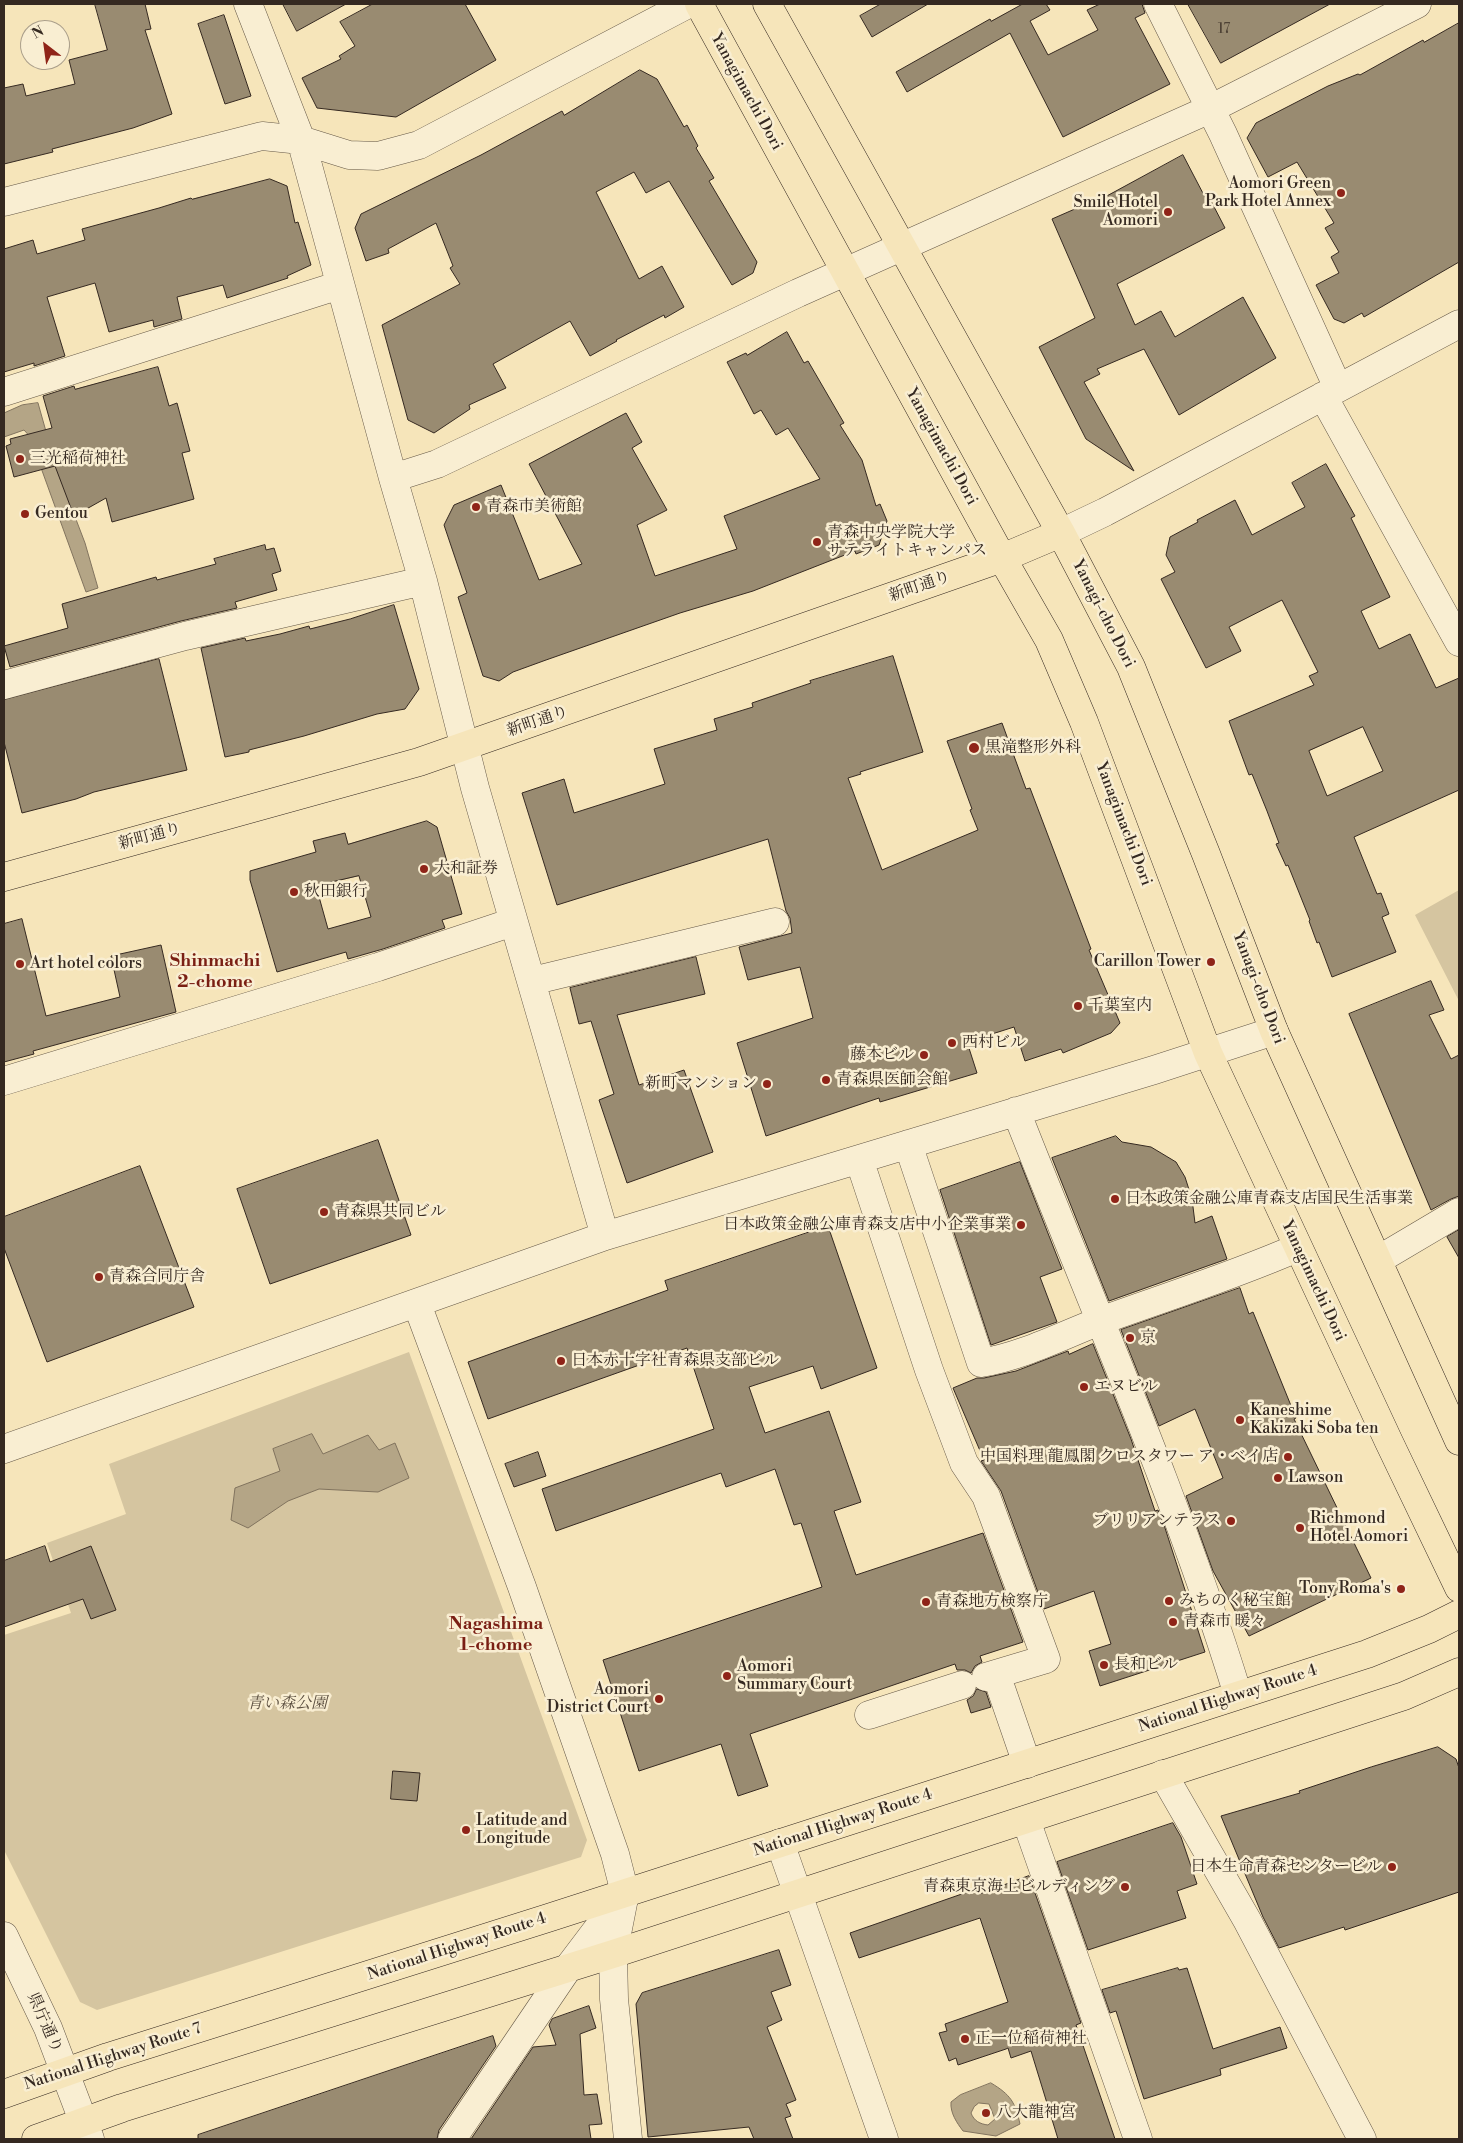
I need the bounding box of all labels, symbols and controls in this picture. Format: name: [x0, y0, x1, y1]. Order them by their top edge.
north arrow: [20, 20, 70, 70]
text: N: [29, 22, 47, 43]
house number: 17: [1218, 22, 1230, 38]
street label: Yanagimachi Dori: [706, 30, 786, 154]
place label: Aomori Green Park Hotel Annex: [1205, 174, 1331, 212]
marker: Aomori Green Park Hotel Annex: [1335, 187, 1347, 199]
place label: Smile Hotel Aomori: [1073, 193, 1158, 231]
marker: Smile Hotel Aomori: [1162, 206, 1174, 218]
street label: Yanagimachi Dori: [901, 385, 981, 509]
place label: 三光稲荷神社: [30, 449, 126, 469]
marker: 三光稲荷神社: [14, 453, 26, 465]
place label: 青森市美術館: [486, 497, 582, 517]
marker: 青森市美術館: [470, 501, 482, 513]
place label: Gentou: [35, 504, 88, 524]
marker: Gentou: [19, 508, 31, 520]
place label: 青森中央学院大学 サテライトキャンパス: [827, 523, 987, 561]
marker: 青森中央学院大学 サテライトキャンパス: [811, 536, 823, 548]
street label: Yanagi-cho Dori: [1067, 557, 1139, 671]
street label: 新町通り: [887, 568, 953, 606]
street label: 新町通り: [505, 703, 571, 741]
place label: 黒滝整形外科: [985, 738, 1081, 758]
marker: 黒滝整形外科: [967, 741, 981, 755]
street label: Yanagimachi Dori: [1091, 759, 1155, 889]
street label: 新町通り: [117, 819, 183, 855]
place label: 大和証券: [434, 859, 498, 879]
marker: 大和証券: [418, 863, 430, 875]
place label: 秋田銀行: [304, 882, 368, 902]
marker: 秋田銀行: [288, 886, 300, 898]
street label: Yanagi-cho Dori: [1228, 929, 1288, 1047]
district label: Shinmachi 2-chome: [170, 951, 260, 994]
place label: Carillon Tower: [1094, 952, 1201, 972]
place label: Art hotel colors: [30, 954, 142, 974]
marker: Carillon Tower: [1205, 956, 1217, 968]
marker: Art hotel colors: [14, 958, 26, 970]
place label: 千葉室内: [1088, 996, 1152, 1016]
marker: 千葉室内: [1072, 1000, 1084, 1012]
place label: 西村ビル: [962, 1033, 1026, 1053]
marker: 西村ビル: [946, 1037, 958, 1049]
place label: 藤本ビル: [850, 1045, 914, 1065]
marker: 藤本ビル: [918, 1049, 930, 1061]
place label: 青森県医師会館: [836, 1070, 948, 1090]
place label: 新町マンション: [645, 1074, 757, 1094]
marker: 青森県医師会館: [820, 1074, 832, 1086]
marker: 新町マンション: [761, 1078, 773, 1090]
place label: 日本政策金融公庫青森支店国民生活事業: [1125, 1189, 1413, 1209]
marker: 日本政策金融公庫青森支店国民生活事業: [1109, 1193, 1121, 1205]
place label: 青森県共同ビル: [334, 1202, 446, 1222]
marker: 青森県共同ビル: [318, 1206, 330, 1218]
place label: 日本政策金融公庫青森支店中小企業事業: [723, 1215, 1011, 1235]
street label: Yanagimachi Dori: [1277, 1218, 1349, 1344]
marker: 日本政策金融公庫青森支店中小企業事業: [1015, 1219, 1027, 1231]
place label: 青森合同庁舎: [109, 1267, 205, 1287]
marker: 青森合同庁舎: [93, 1271, 105, 1283]
place label: 京: [1140, 1328, 1156, 1348]
marker: 京: [1124, 1332, 1136, 1344]
place label: 日本赤十字社青森県支部ビル: [571, 1351, 779, 1371]
marker: 日本赤十字社青森県支部ビル: [555, 1355, 567, 1367]
place label: エヌビル: [1094, 1377, 1158, 1397]
marker: エヌビル: [1078, 1381, 1090, 1393]
place label: Kaneshime Kakizaki Soba ten: [1250, 1401, 1379, 1439]
marker: Kaneshime Kakizaki Soba ten: [1234, 1414, 1246, 1426]
place label: 中国料理 龍鳳閣 クロスタワー ア・ベイ店: [980, 1447, 1278, 1467]
marker: 中国料理 龍鳳閣 クロスタワー ア・ベイ店: [1282, 1451, 1294, 1463]
place label: Lawson: [1288, 1468, 1343, 1488]
marker: Lawson: [1272, 1472, 1284, 1484]
place label: Richmond Hotel Aomori: [1310, 1509, 1408, 1547]
place label: ブリリアンテラス: [1093, 1511, 1221, 1531]
marker: ブリリアンテラス: [1225, 1515, 1237, 1527]
marker: Richmond Hotel Aomori: [1294, 1522, 1306, 1534]
place label: Tony Roma's: [1299, 1579, 1391, 1599]
marker: Tony Roma's: [1395, 1583, 1407, 1595]
place label: みちのく秘宝館: [1179, 1591, 1291, 1611]
place label: 青森地方検察庁: [936, 1592, 1048, 1612]
marker: みちのく秘宝館: [1163, 1595, 1175, 1607]
marker: 青森地方検察庁: [920, 1596, 932, 1608]
place label: 青森市 暖々: [1183, 1612, 1266, 1632]
district label: Nagashima 1-chome: [449, 1614, 543, 1656]
marker: 青森市 暖々: [1167, 1616, 1179, 1628]
place label: 長和ビル: [1114, 1655, 1178, 1675]
place label: Aomori Summary Court: [737, 1657, 852, 1695]
marker: 長和ビル: [1098, 1659, 1110, 1671]
street label: National Highway Route 4: [1136, 1661, 1320, 1737]
marker: Aomori Summary Court: [721, 1670, 733, 1682]
place label: Aomori District Court: [547, 1680, 649, 1718]
marker: Aomori District Court: [653, 1693, 665, 1705]
park label: 青い森公園: [247, 1694, 327, 1714]
street label: National Highway Route 4: [751, 1785, 935, 1861]
place label: Latitude and Longitude: [476, 1811, 567, 1849]
marker: Latitude and Longitude: [460, 1824, 472, 1836]
place label: 日本生命青森センタービル: [1190, 1857, 1382, 1877]
marker: 日本生命青森センタービル: [1386, 1861, 1398, 1873]
place label: 青森東京海上ビルディング: [923, 1877, 1115, 1897]
marker: 青森東京海上ビルディング: [1119, 1881, 1131, 1893]
street label: National Highway Route 4: [365, 1909, 549, 1985]
street label: 県庁通り: [22, 1990, 66, 2056]
street label: National Highway Route 7: [22, 2019, 204, 2095]
place label: 正一位稲荷神社: [975, 2029, 1087, 2049]
marker: 正一位稲荷神社: [959, 2033, 971, 2045]
place label: 八大龍神宮: [996, 2103, 1076, 2123]
marker: 八大龍神宮: [980, 2107, 992, 2119]

